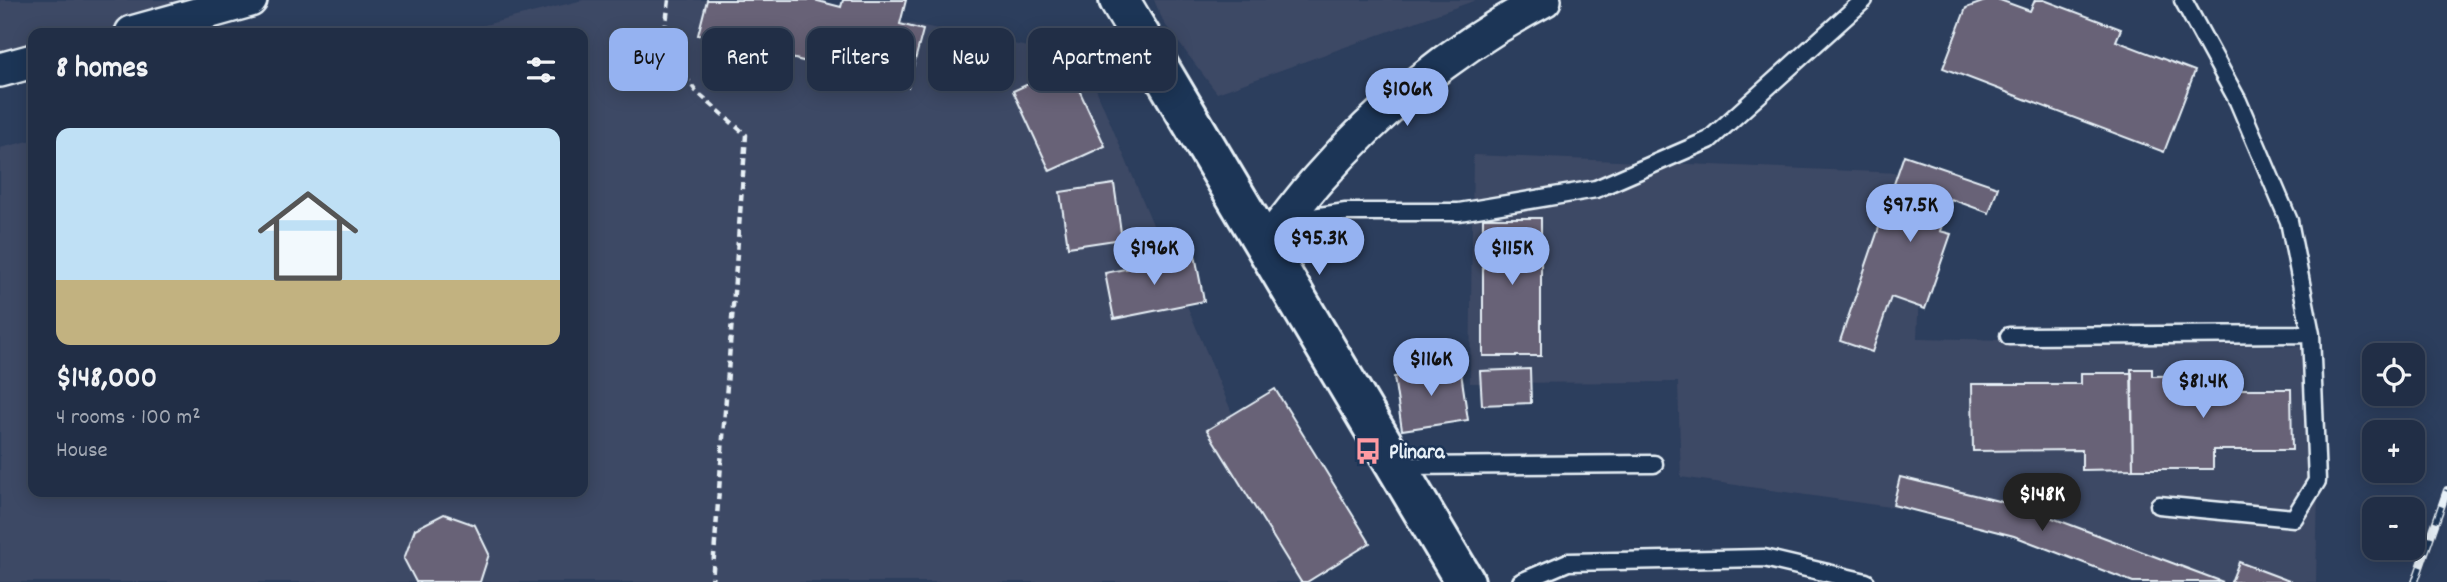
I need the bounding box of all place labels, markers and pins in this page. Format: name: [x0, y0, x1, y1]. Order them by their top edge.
pin: $106K: [1358, 68, 1456, 128]
pin: $97.5K: [1853, 184, 1967, 244]
pin: $95.3K: [1262, 218, 1376, 277]
pin: $196K: [1105, 228, 1203, 287]
pin: $115K: [1463, 228, 1561, 287]
pin: $116K: [1382, 338, 1480, 398]
pin: $81.4K: [2146, 360, 2260, 420]
bus stop icon: Plinara: [1353, 436, 1383, 466]
place label: Plinara: [1389, 439, 1446, 469]
pin: $148K: [1993, 474, 2091, 533]

